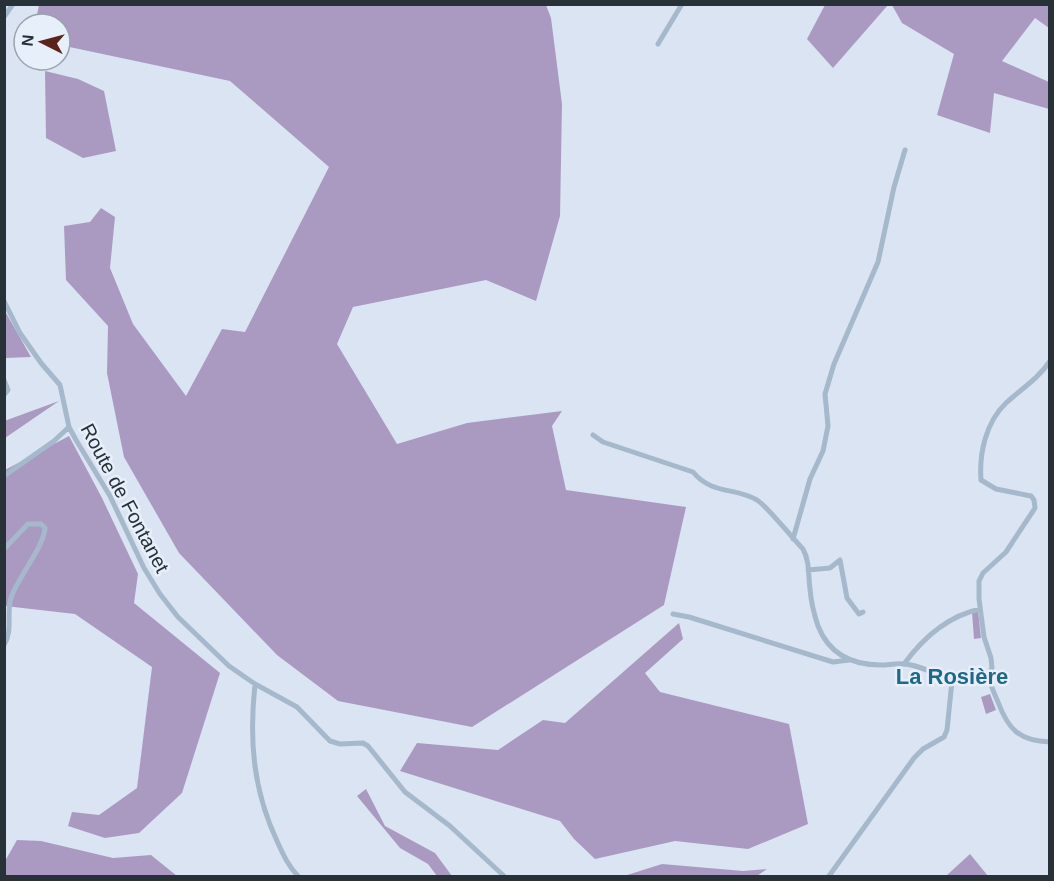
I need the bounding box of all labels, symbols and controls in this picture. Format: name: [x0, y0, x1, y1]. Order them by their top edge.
north arrow: [12, 12, 72, 72]
text: N: [19, 34, 37, 47]
street label: Route de Fontanet: [76, 420, 174, 577]
district label: La Rosière: [896, 664, 1008, 689]

